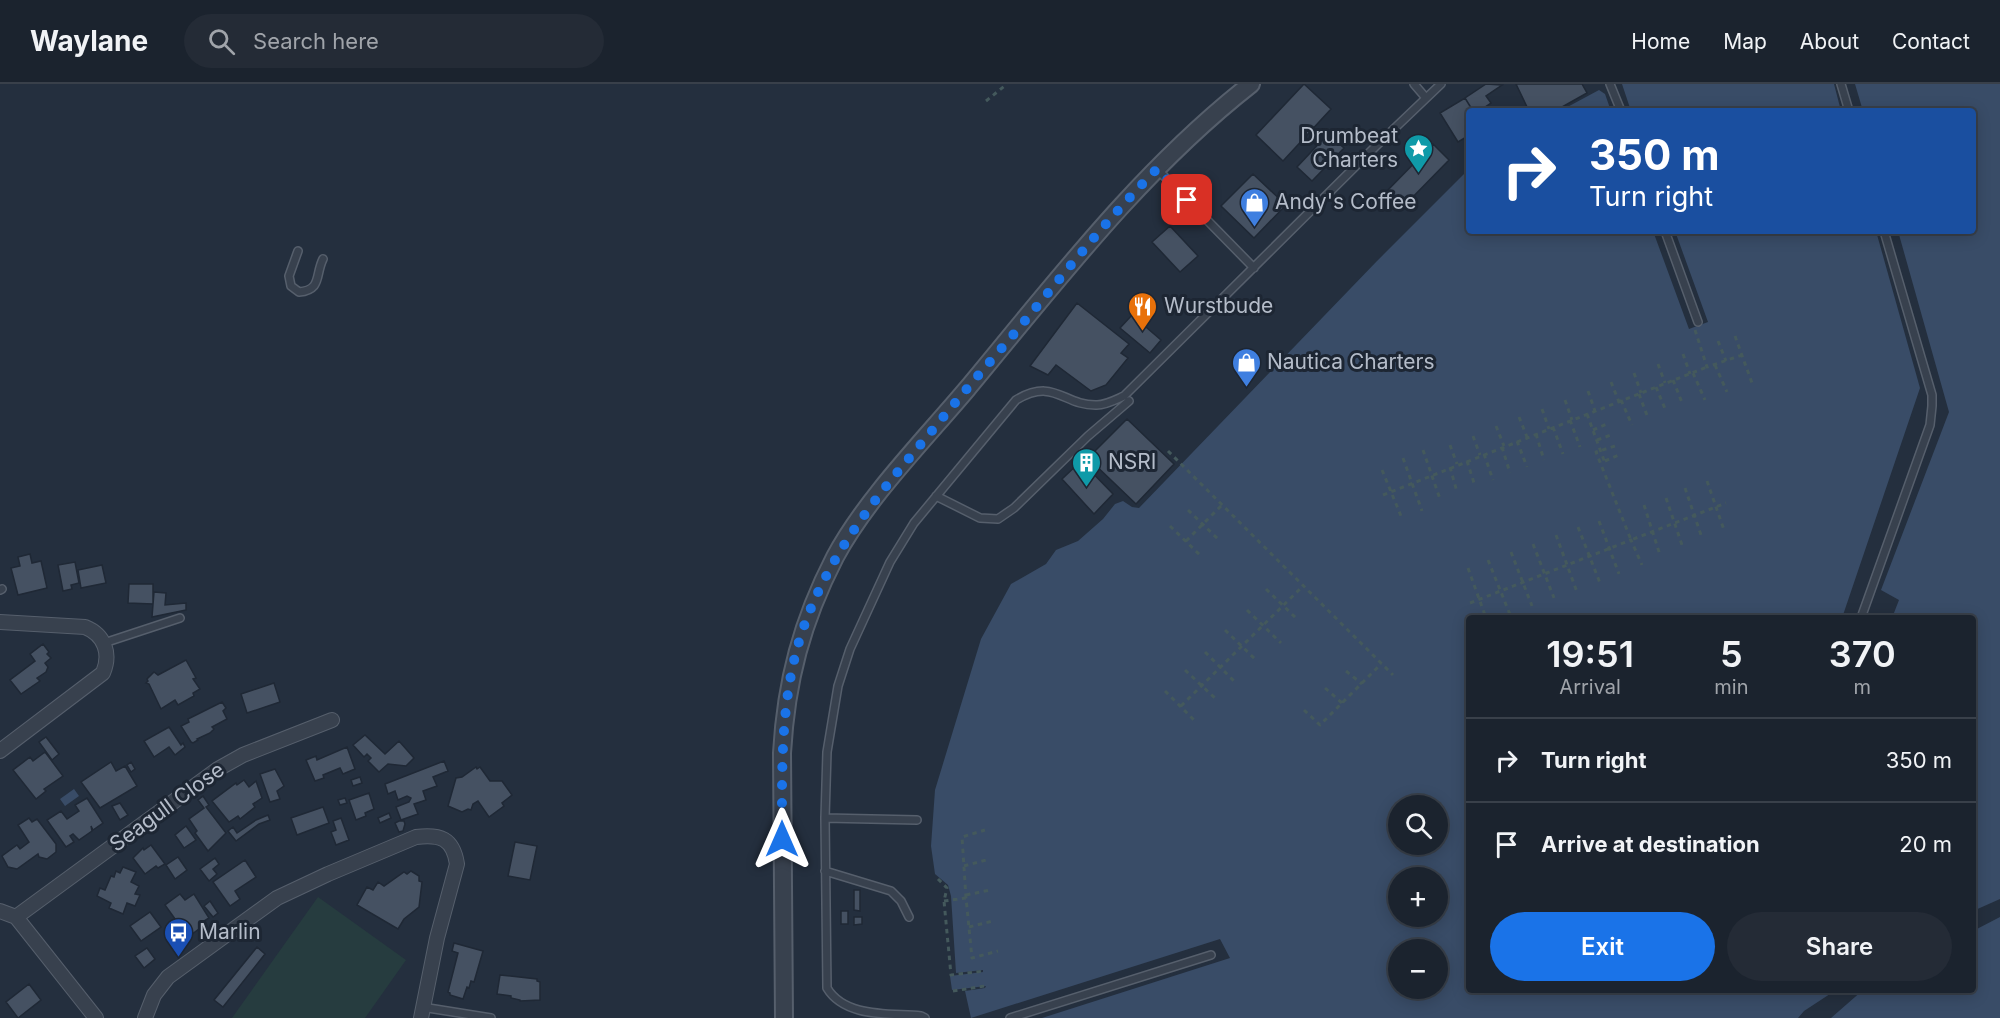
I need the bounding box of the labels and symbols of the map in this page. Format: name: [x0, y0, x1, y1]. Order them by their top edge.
place label: Drumbeat Charters: [1300, 123, 1398, 172]
place icon: Drumbeat Charters: [1403, 132, 1435, 174]
pin: [1161, 174, 1212, 225]
shop icon: Andy's Coffee: [1238, 186, 1270, 228]
place label: Andy's Coffee: [1275, 189, 1416, 214]
restaurant icon: Wurstbude: [1127, 290, 1159, 332]
place label: Wurstbude: [1164, 293, 1273, 318]
shop icon: Nautica Charters: [1230, 346, 1262, 388]
place label: Nautica Charters: [1267, 349, 1435, 374]
building icon: NSRI: [1071, 446, 1103, 488]
place label: NSRI: [1108, 449, 1156, 474]
street label: Seagull Close: [105, 757, 229, 857]
position arrow: [750, 807, 814, 871]
bus stop icon: Marlin: [162, 916, 194, 958]
place label: Marlin: [199, 919, 261, 944]

